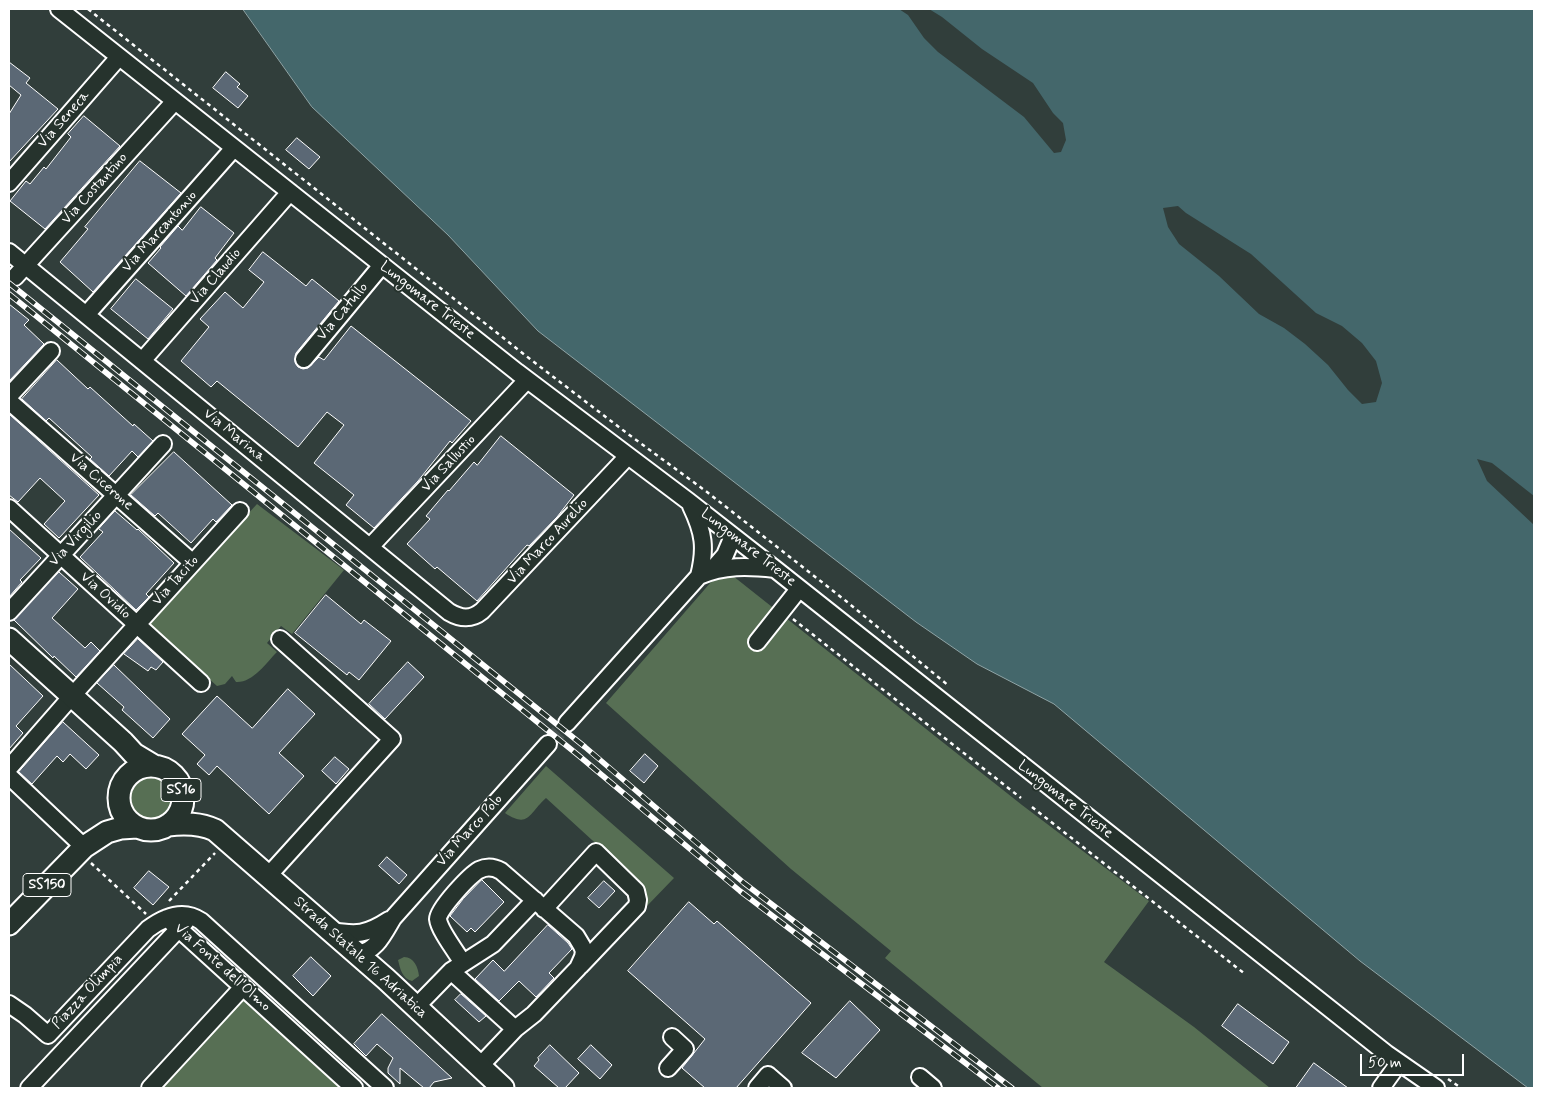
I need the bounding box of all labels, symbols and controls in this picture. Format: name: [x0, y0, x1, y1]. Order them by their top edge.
street label: Via Seneca: [34, 88, 94, 152]
street label: Via Costantino: [58, 149, 132, 229]
street label: Via Marcantonio: [118, 187, 202, 277]
street label: Via Claudio: [186, 245, 246, 309]
street label: Lungomare Trieste: [376, 258, 478, 344]
street label: Via Catullo: [313, 279, 373, 345]
street label: Via Marina: [199, 405, 269, 467]
street label: Via Sallustio: [418, 431, 480, 497]
street label: Via Cicerone: [65, 449, 137, 515]
street label: Via Marco Aurelio: [504, 495, 592, 589]
street label: Lungomare Trieste: [697, 505, 799, 591]
street label: Via Virgilio: [46, 507, 106, 571]
street label: Via Tacito: [149, 552, 203, 610]
street label: Via Ovidio: [76, 568, 134, 624]
street label: Lungomare Trieste: [1014, 757, 1116, 843]
road number: SS16: [161, 778, 201, 802]
street label: Via Marco Polo: [433, 791, 507, 871]
road number: SS150: [23, 874, 71, 896]
street label: Strada Statale 16 Adriatica: [289, 893, 431, 1023]
street label: Via Fonte dell'Olmo: [170, 920, 274, 1016]
street label: Piazza Olimpia: [49, 951, 127, 1033]
scale bar: [1363, 1044, 1467, 1076]
text: 50 m: [1368, 1053, 1402, 1073]

